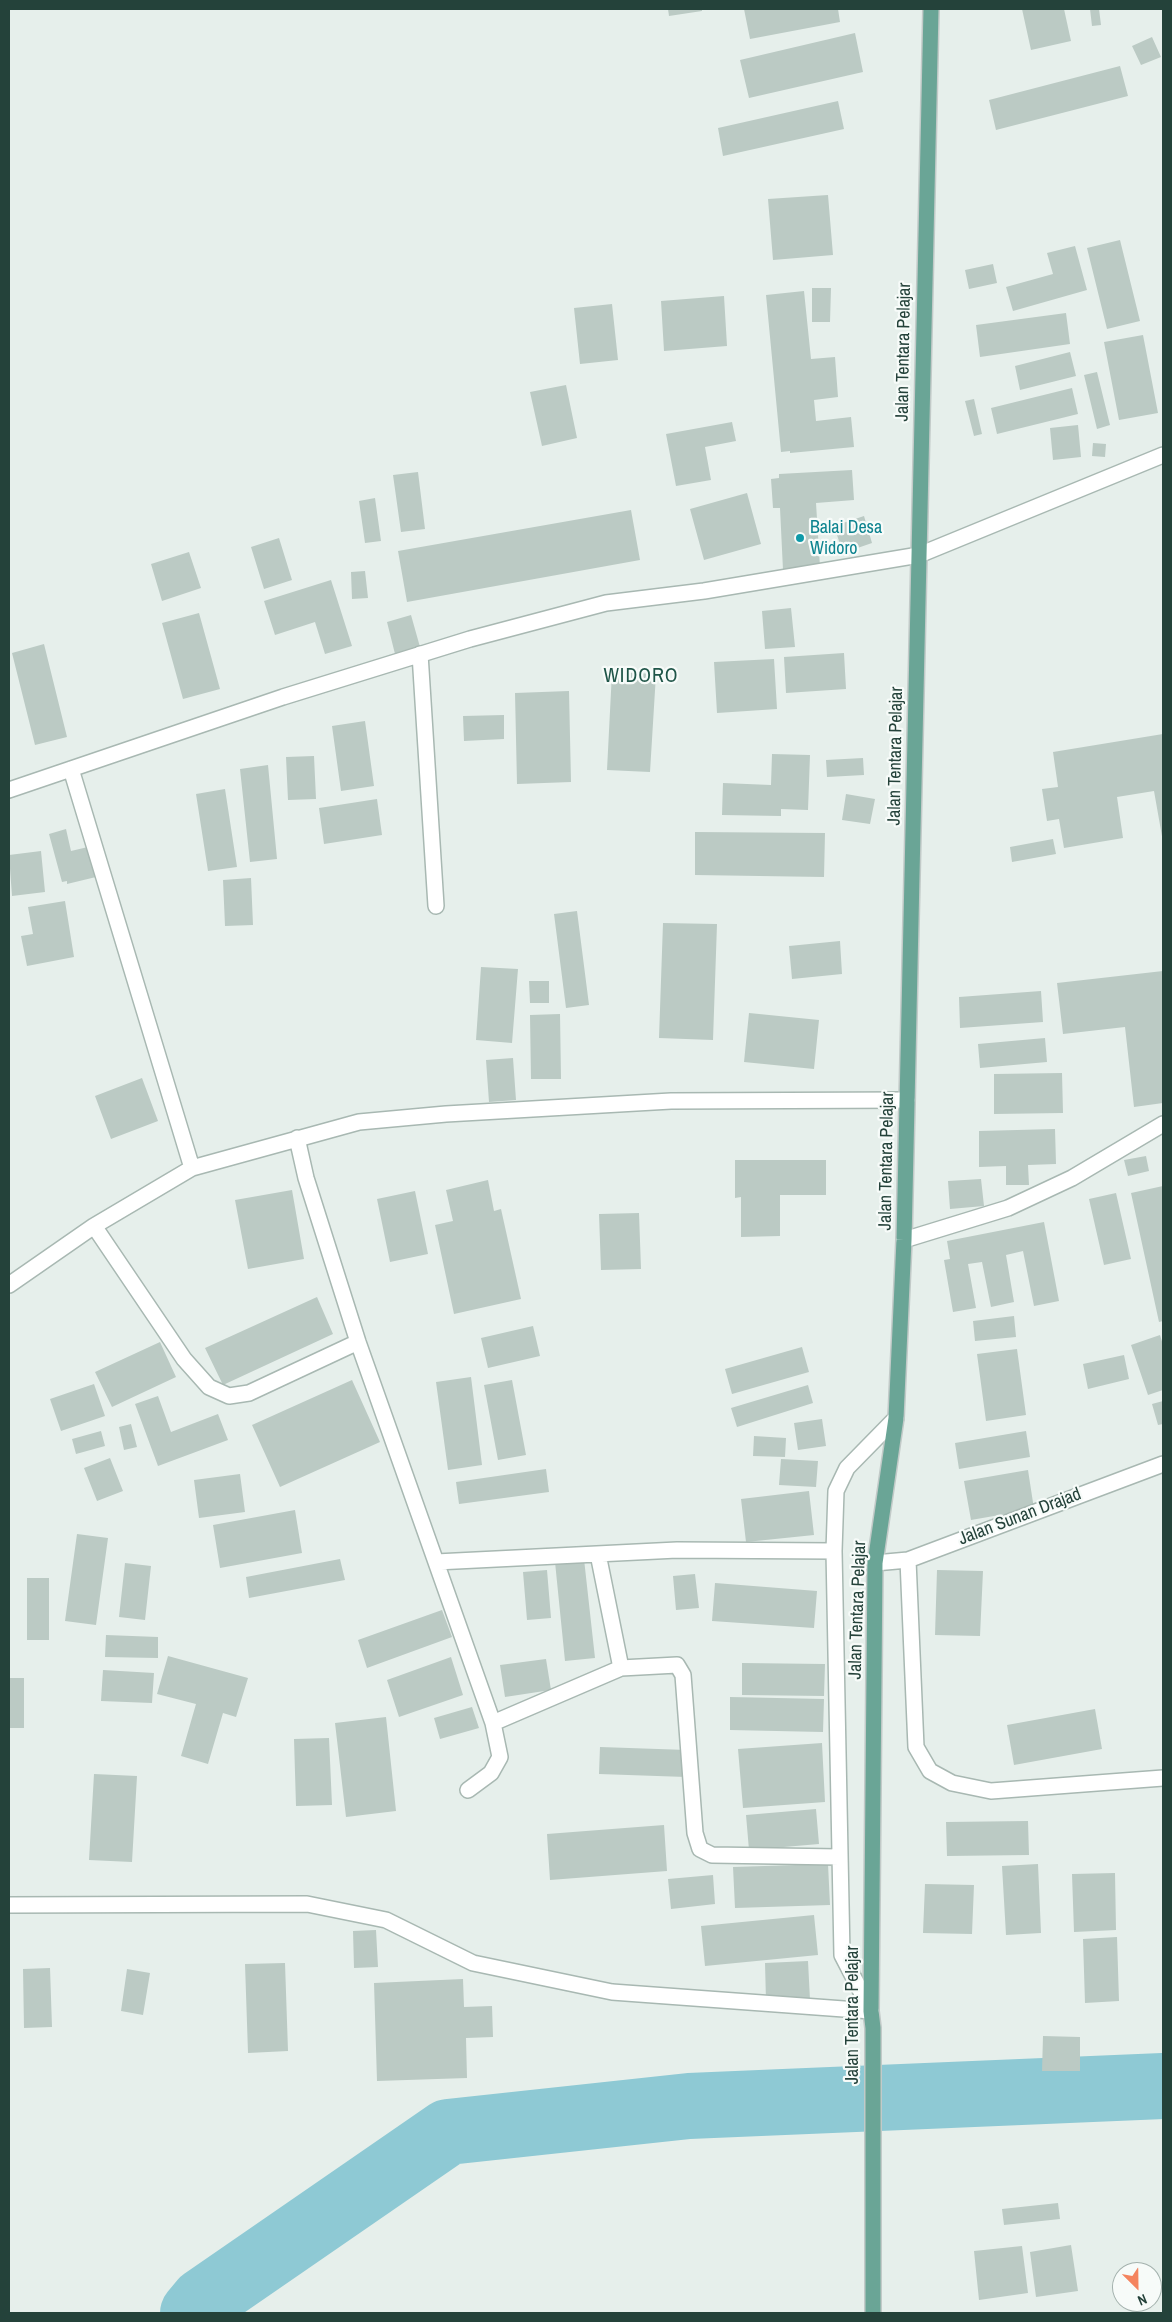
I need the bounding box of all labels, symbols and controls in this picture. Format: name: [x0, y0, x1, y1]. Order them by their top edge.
street label: Jalan Tentara Pelajar: [892, 282, 916, 422]
place label: Balai Desa Widoro: [810, 517, 882, 560]
marker: Balai Desa Widoro: [794, 532, 806, 544]
district label: WIDORO: [603, 665, 679, 689]
street label: Jalan Tentara Pelajar: [884, 686, 908, 826]
street label: Jalan Tentara Pelajar: [875, 1091, 899, 1231]
street label: Jalan Sunan Drajad: [956, 1484, 1084, 1550]
street label: Jalan Tentara Pelajar: [845, 1540, 871, 1680]
street label: Jalan Tentara Pelajar: [842, 1946, 864, 2084]
north arrow: [1112, 2262, 1162, 2312]
text: N: [1135, 2290, 1150, 2310]

